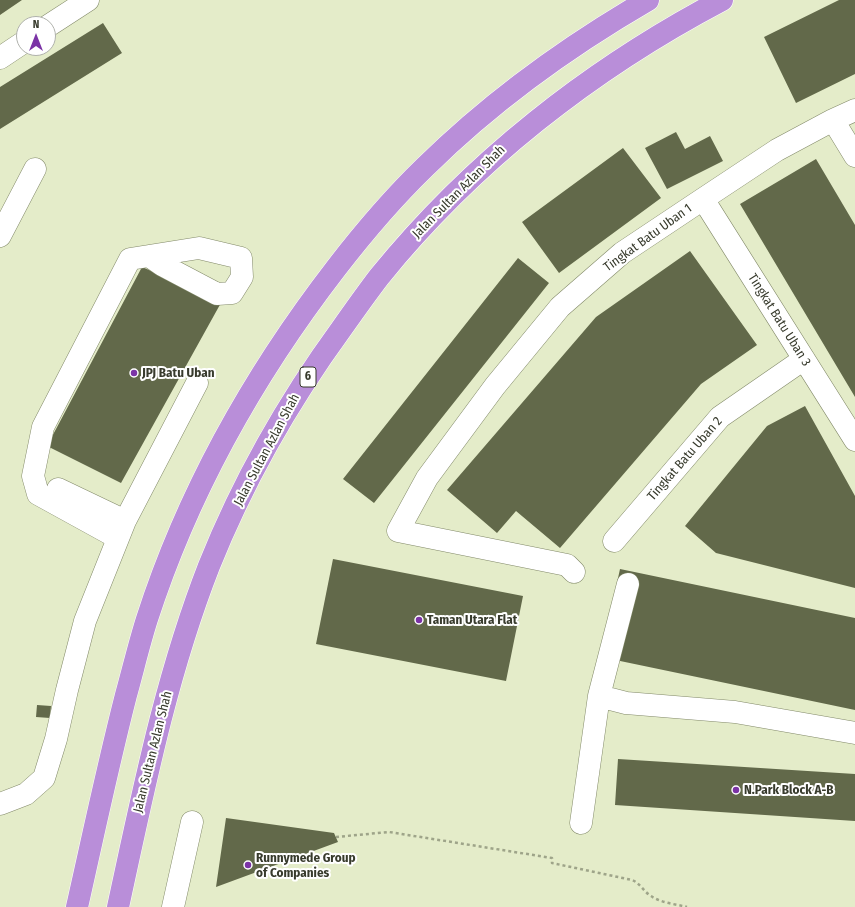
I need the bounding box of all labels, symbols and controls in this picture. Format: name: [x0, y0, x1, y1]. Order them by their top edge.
north arrow: [16, 16, 56, 56]
text: N: [33, 18, 39, 31]
street label: Jalan Sultan Azlan Shah: [409, 142, 509, 242]
street label: Tingkat Batu Uban 1: [601, 201, 695, 275]
street label: Tingkat Batu Uban 3: [744, 271, 814, 369]
place label: JPJ Batu Uban: [142, 365, 214, 381]
road number: 6: [300, 367, 316, 387]
marker: JPJ Batu Uban: [129, 368, 139, 378]
street label: Jalan Sultan Azlan Shah: [231, 391, 303, 509]
street label: Tingkat Batu Uban 2: [644, 414, 726, 504]
place label: Taman Utara Flat: [427, 612, 517, 628]
marker: Taman Utara Flat: [414, 615, 424, 625]
street label: Jalan Sultan Azlan Shah: [130, 690, 176, 814]
place label: N.Park Block A-B: [744, 782, 834, 798]
marker: N.Park Block A-B: [731, 785, 741, 795]
place label: Runnymede Group of Companies: [256, 850, 355, 881]
marker: Runnymede Group of Companies: [243, 860, 253, 870]

